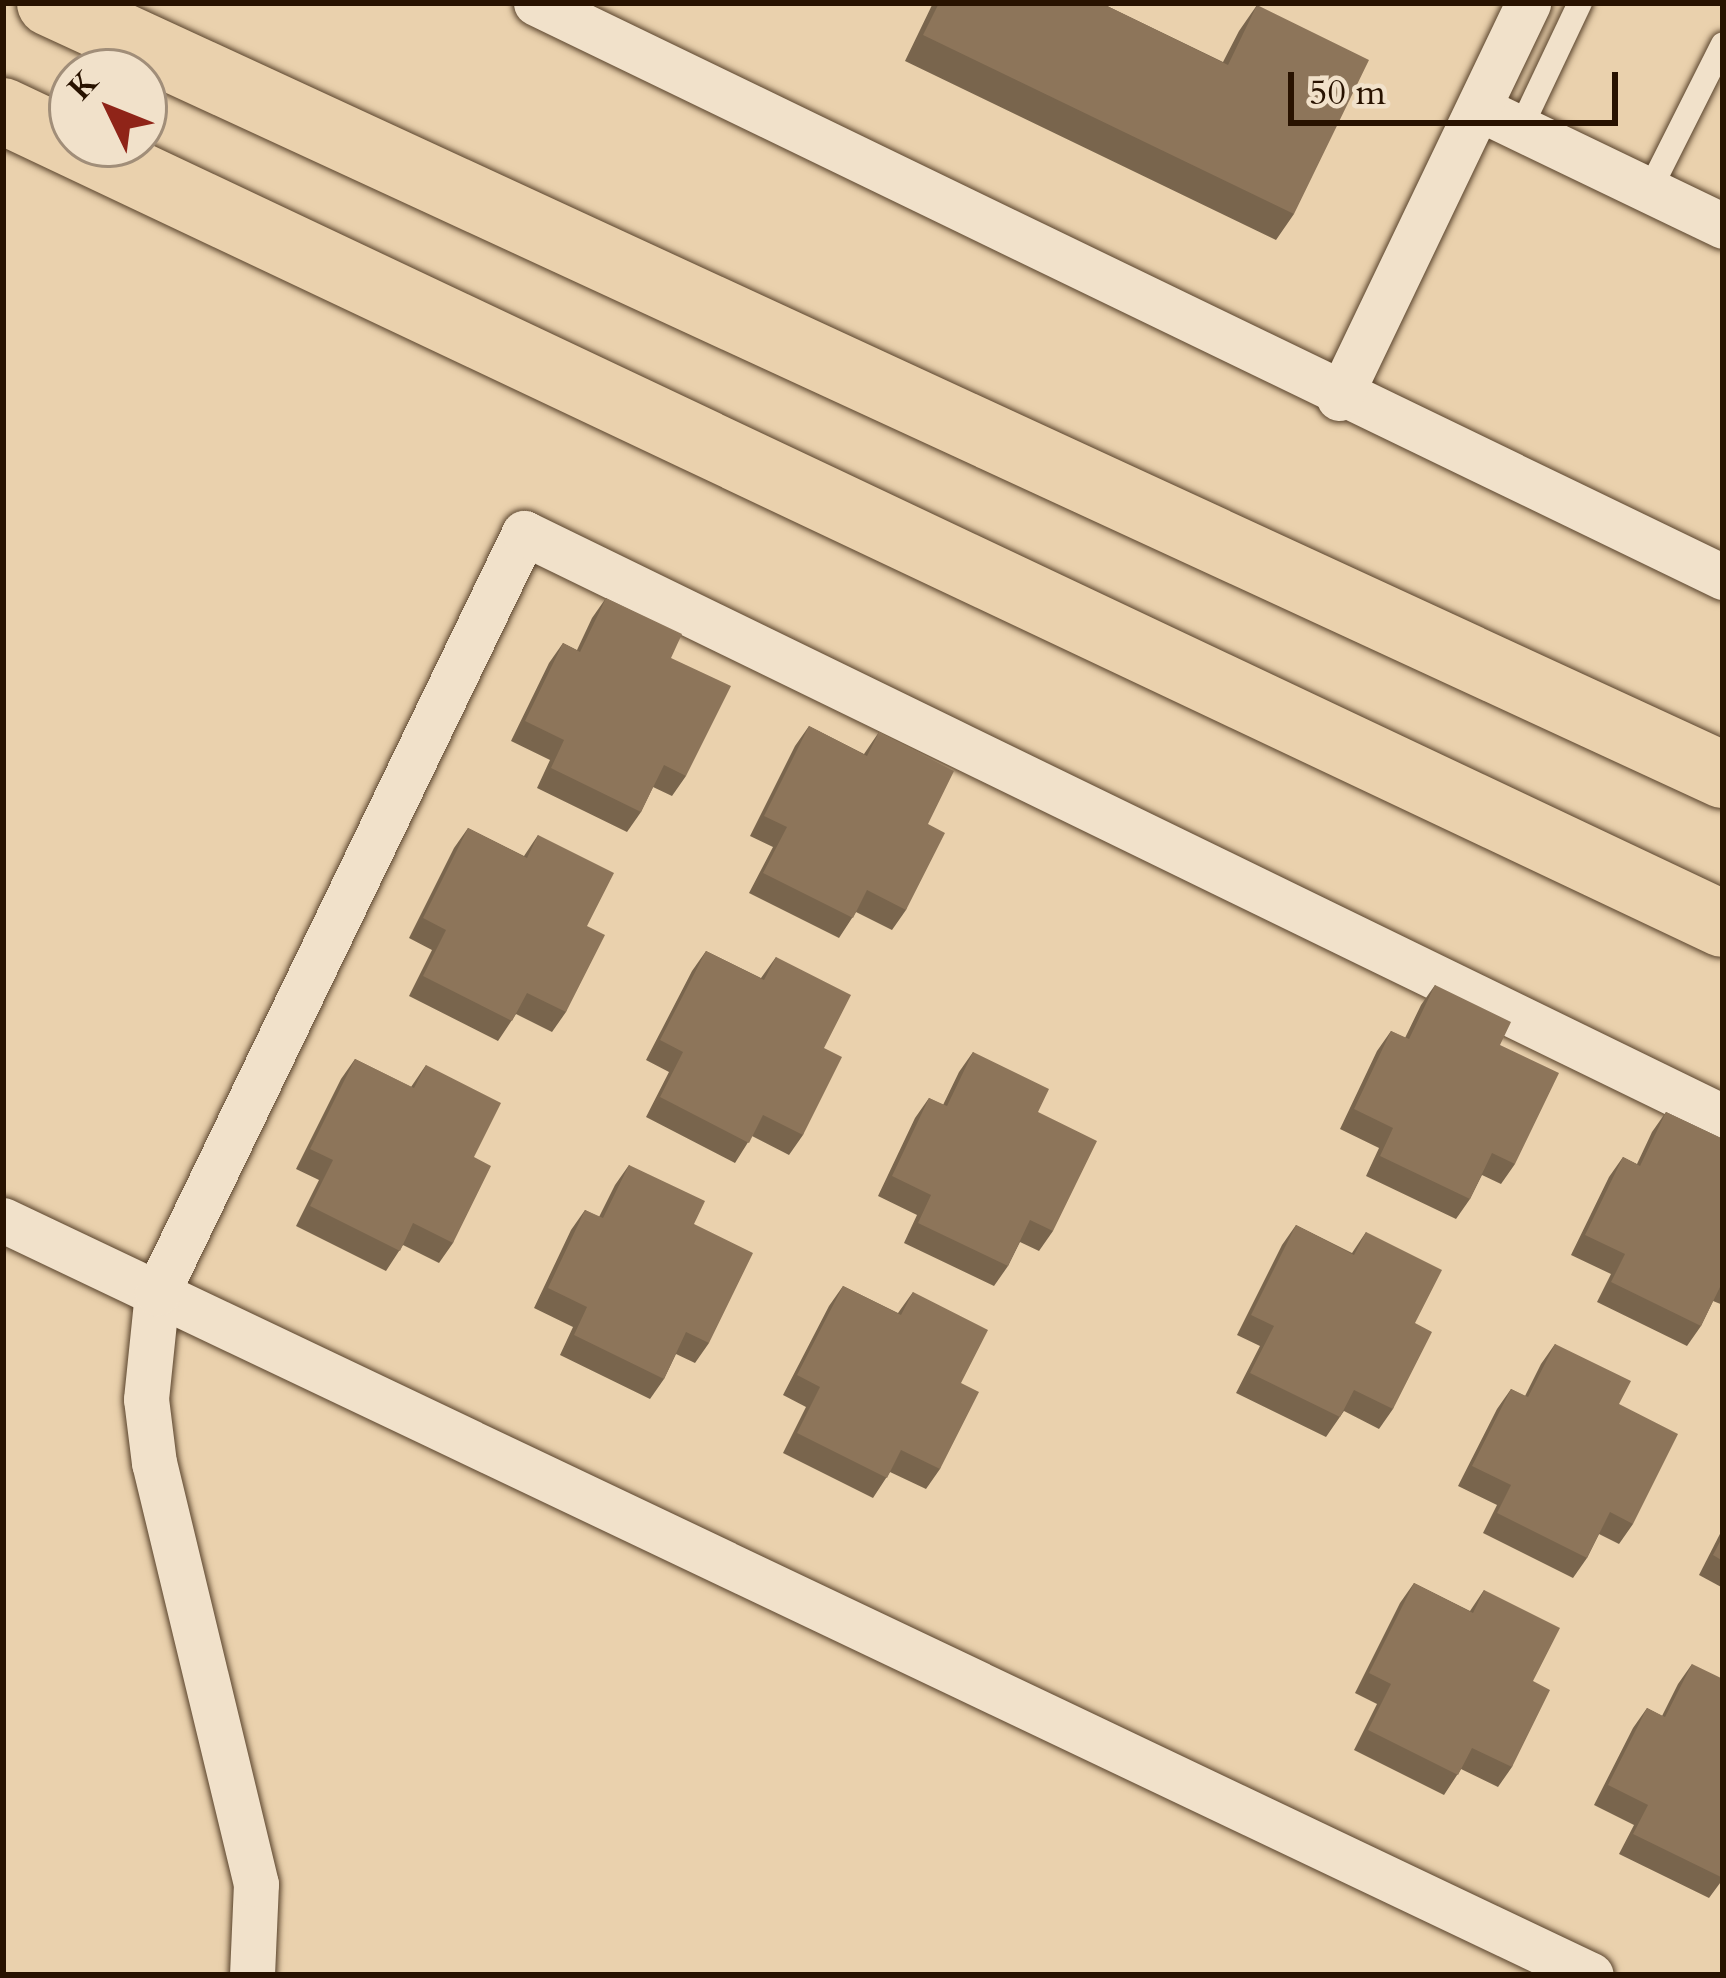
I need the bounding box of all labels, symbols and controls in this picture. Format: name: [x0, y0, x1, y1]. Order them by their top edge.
north arrow: [48, 48, 168, 168]
scale bar: [1294, 48, 1624, 122]
text: K: [58, 60, 109, 110]
text: 50 m: [1309, 68, 1386, 117]

